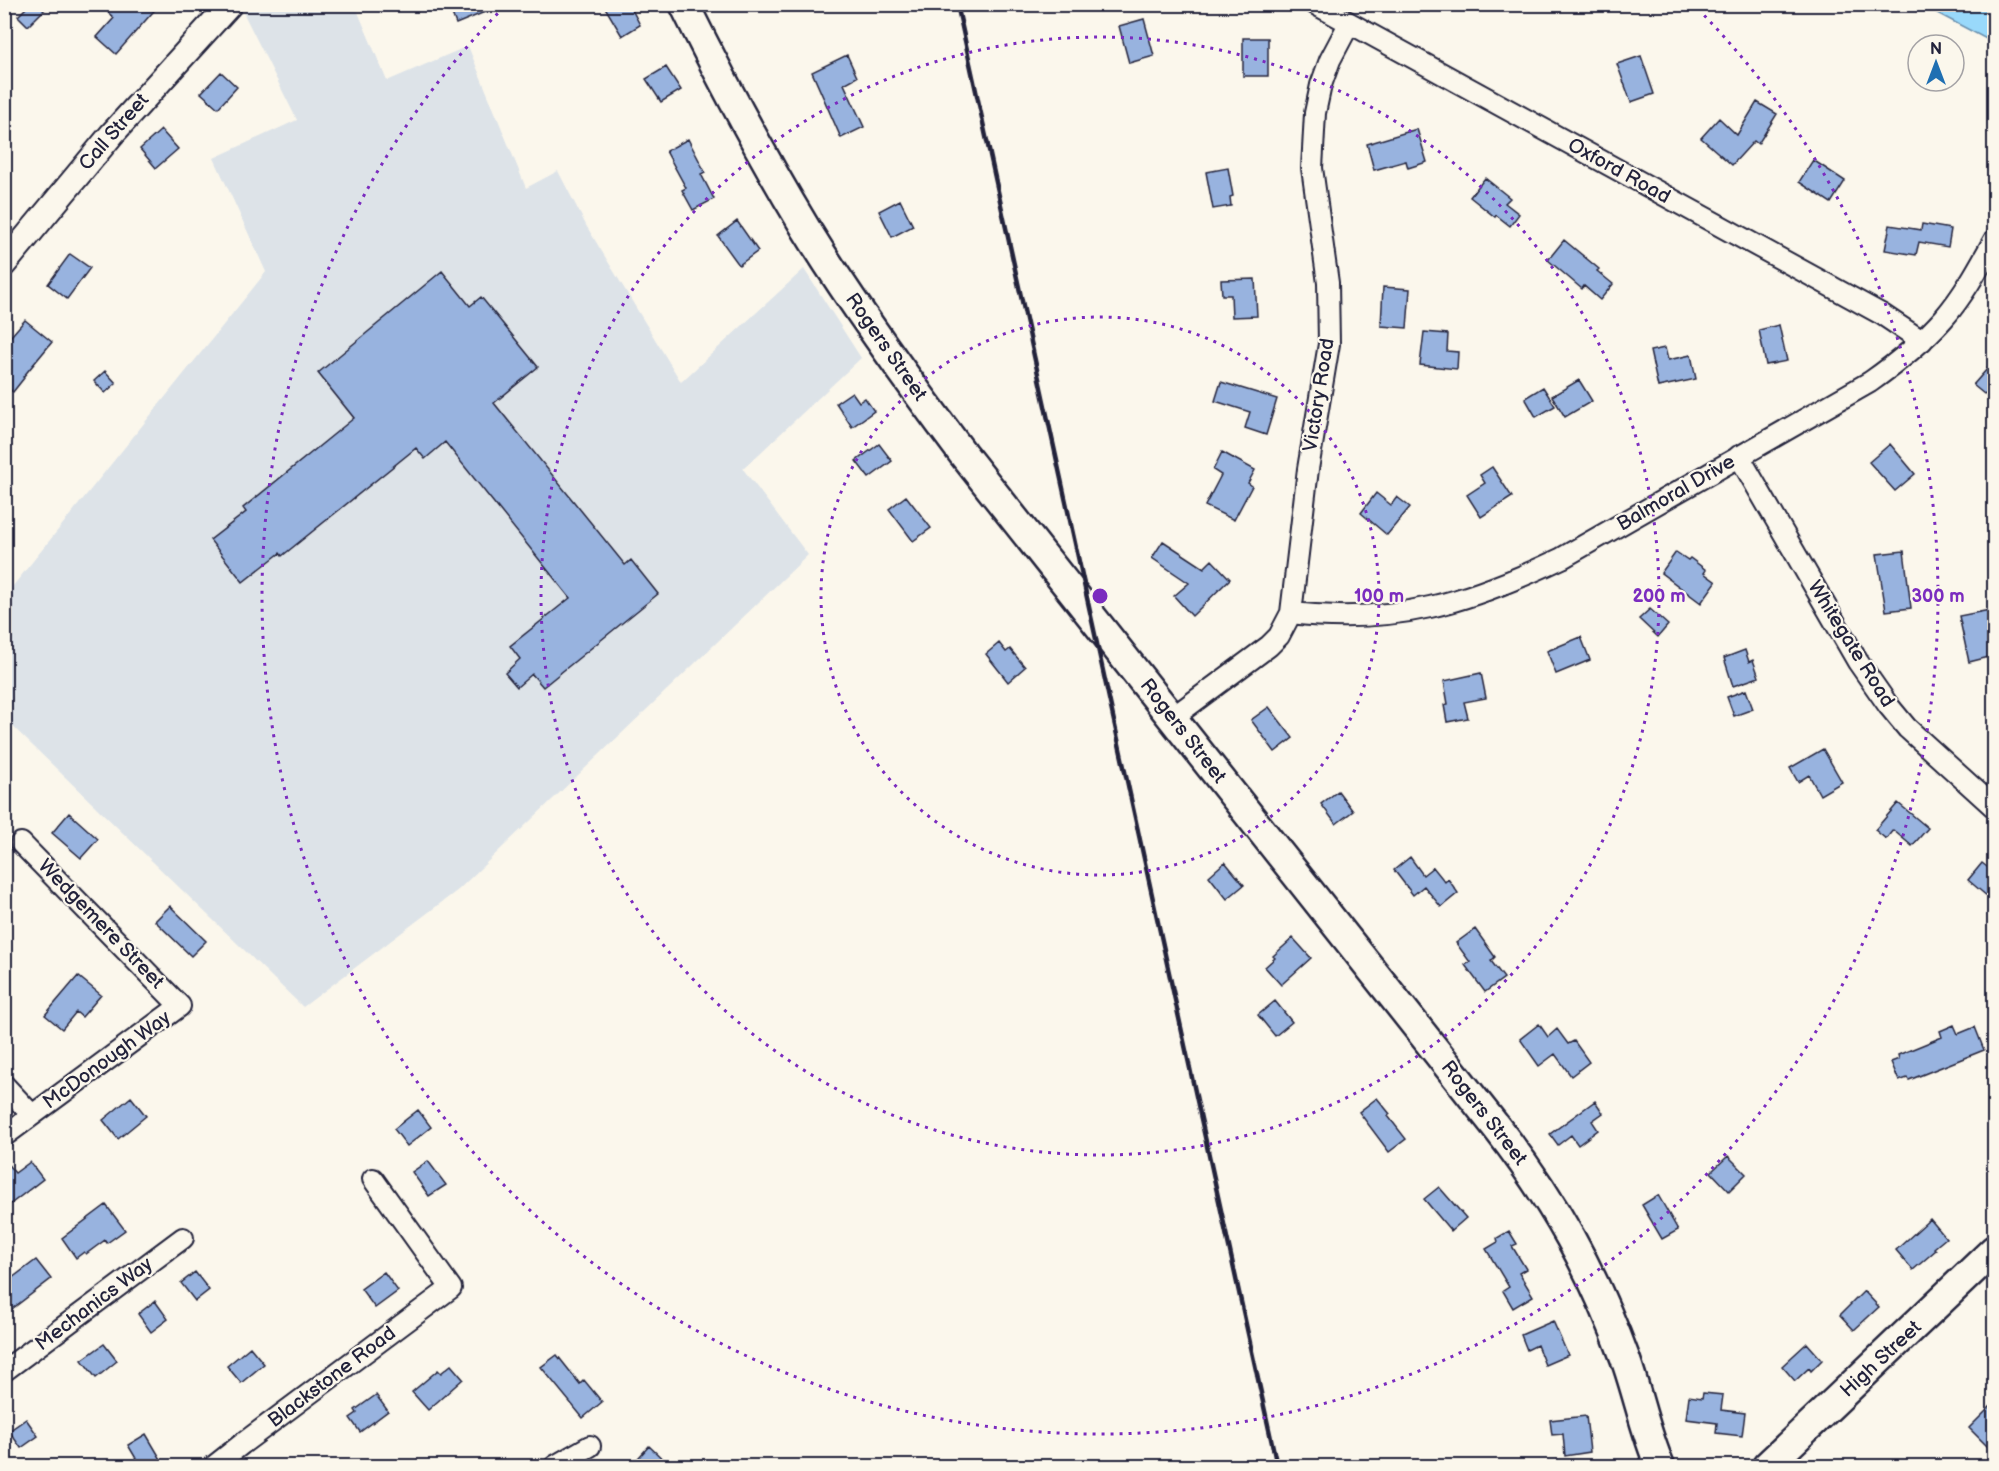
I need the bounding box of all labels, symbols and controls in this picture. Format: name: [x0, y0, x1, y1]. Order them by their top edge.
north arrow: [1906, 33, 1966, 93]
text: N: [1930, 40, 1942, 59]
street label: Call Street: [74, 89, 154, 175]
street label: Oxford Road: [1564, 133, 1674, 209]
street label: Rogers Street: [840, 288, 932, 406]
street label: Victory Road: [1298, 337, 1340, 453]
street label: Balmoral Drive: [1613, 449, 1739, 536]
street label: Whitegate Road: [1802, 576, 1900, 712]
centre of rings: [1090, 586, 1110, 606]
text: 100 m: [1354, 586, 1404, 607]
text: 200 m: [1632, 586, 1686, 607]
text: 300 m: [1911, 586, 1965, 607]
street label: Rogers Street: [1135, 674, 1231, 788]
street label: Wedgemere Street: [33, 854, 169, 994]
street label: McDonough Way: [39, 1006, 175, 1114]
street label: Rogers Street: [1436, 1056, 1532, 1170]
street label: Mechanics Way: [31, 1252, 157, 1356]
street label: High Street: [1836, 1316, 1926, 1402]
street label: Blackstone Road: [263, 1321, 401, 1433]

